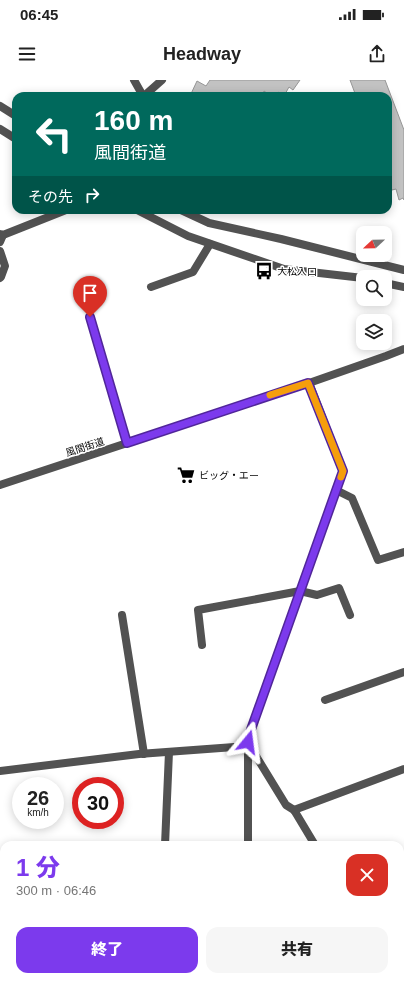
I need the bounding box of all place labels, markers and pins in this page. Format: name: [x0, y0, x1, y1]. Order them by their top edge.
bus stop icon: 大松入口: [254, 261, 274, 281]
place label: 大松入口: [277, 266, 317, 277]
pin: [73, 276, 107, 317]
supermarket icon: ビッグ・エー: [176, 465, 196, 485]
place label: ビッグ・エー: [199, 470, 259, 481]

